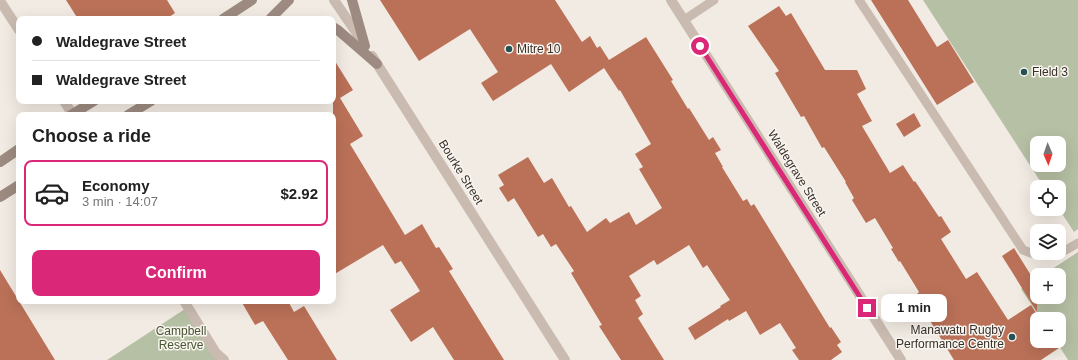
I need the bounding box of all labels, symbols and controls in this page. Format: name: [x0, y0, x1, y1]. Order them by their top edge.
text: Waldegrave Street: [56, 33, 186, 50]
route start: [691, 37, 709, 55]
place label: Mitre 10: [517, 42, 561, 56]
marker: Mitre 10: [504, 44, 514, 54]
place label: Field 3: [1032, 65, 1068, 79]
marker: Field 3: [1019, 67, 1029, 77]
text: Waldegrave Street: [56, 71, 186, 88]
text: Choose a ride: [32, 126, 151, 146]
street label: Waldegrave Street: [765, 127, 830, 219]
north arrow: [1030, 136, 1066, 172]
map controls: [1030, 136, 1066, 348]
street label: Bourke Street: [436, 137, 487, 207]
icon: car: [34, 175, 70, 211]
text: Economy: [82, 177, 150, 194]
button: locate: [1030, 180, 1066, 216]
text: $2.92: [280, 185, 318, 202]
text: 3 min · 14:07: [82, 194, 158, 209]
button: layers: [1030, 224, 1066, 260]
button: Confirm: [32, 250, 320, 296]
button: +: [1030, 268, 1066, 304]
callout: 1 min: [881, 294, 947, 322]
route end: [858, 299, 876, 317]
text: 1 min: [897, 300, 931, 315]
button: −: [1030, 312, 1066, 348]
place label: Manawatu Rugby Performance Centre: [896, 323, 1004, 351]
park label: Campbell Reserve: [156, 324, 206, 352]
marker: Manawatu Rugby Performance Centre: [1007, 332, 1017, 342]

